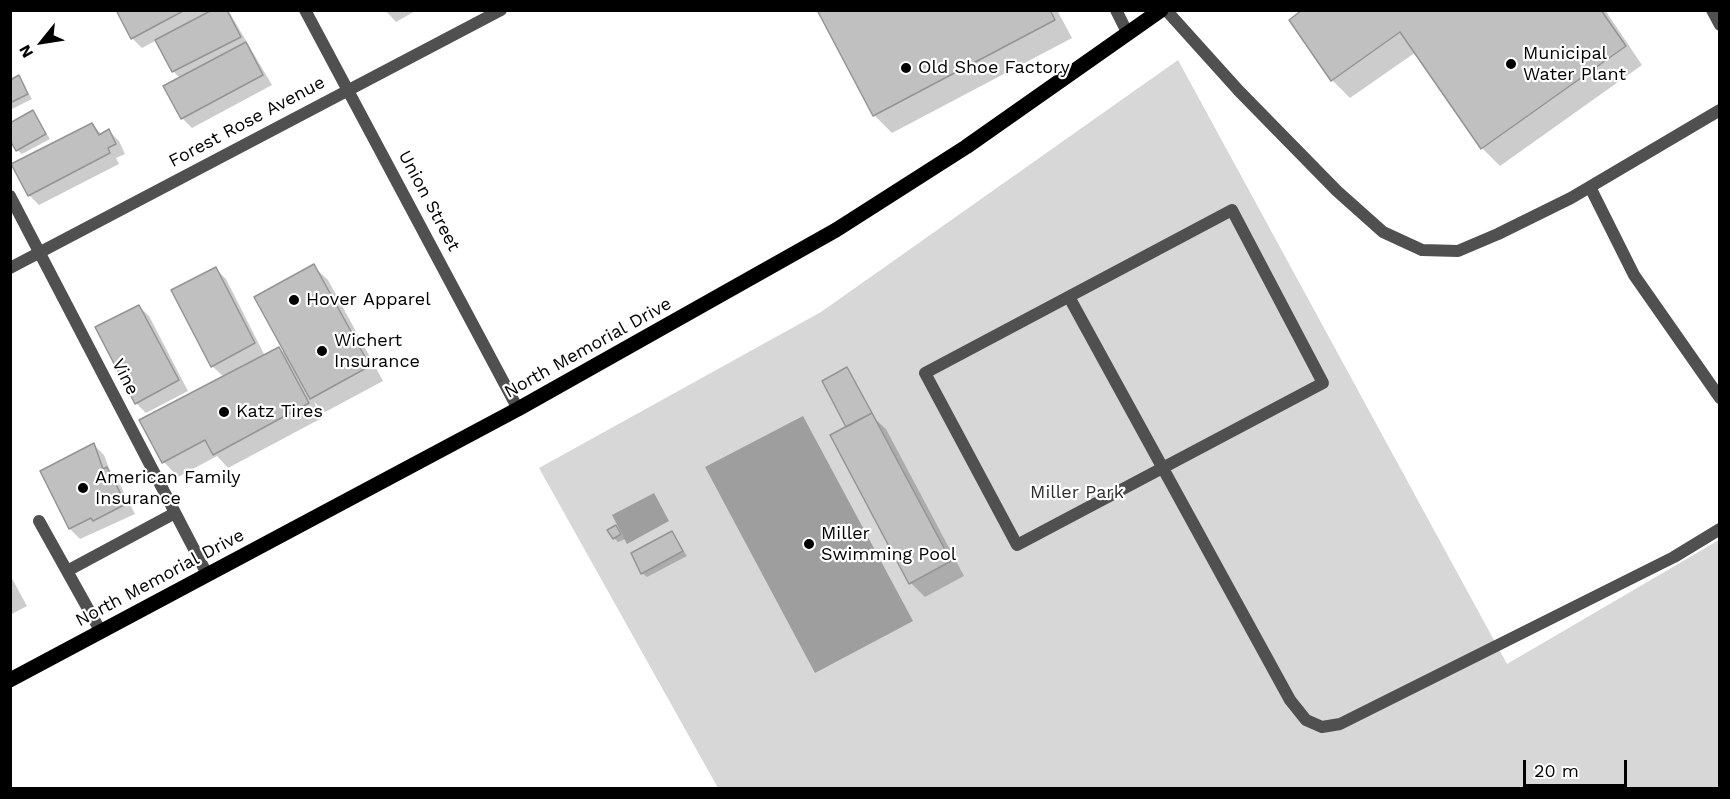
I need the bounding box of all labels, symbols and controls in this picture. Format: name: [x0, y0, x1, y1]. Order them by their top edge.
north arrow: [12, 12, 72, 72]
text: N: [15, 41, 37, 61]
place label: Municipal Water Plant: [1523, 43, 1626, 86]
place label: Old Shoe Factory: [918, 57, 1070, 79]
marker: Municipal Water Plant: [1504, 57, 1518, 71]
marker: Old Shoe Factory: [899, 61, 913, 75]
street label: Forest Rose Avenue: [165, 72, 329, 172]
street label: Union Street: [393, 147, 465, 255]
place label: Hover Apparel: [306, 289, 431, 311]
marker: Hover Apparel: [287, 293, 301, 307]
street label: North Memorial Drive: [501, 293, 675, 403]
place label: Wichert Insurance: [334, 330, 420, 372]
marker: Wichert Insurance: [315, 344, 329, 358]
street label: Vine: [107, 355, 143, 399]
place label: Katz Tires: [236, 401, 323, 423]
marker: Katz Tires: [217, 405, 231, 419]
place label: American Family Insurance: [95, 467, 241, 510]
marker: American Family Insurance: [76, 481, 90, 495]
park label: Miller Park: [1030, 482, 1124, 504]
place label: Miller Swimming Pool: [821, 523, 956, 566]
street label: North Memorial Drive: [72, 524, 248, 632]
marker: Miller Swimming Pool: [802, 537, 816, 551]
scale bar: [1526, 748, 1630, 786]
text: 20 m: [1534, 760, 1579, 781]

